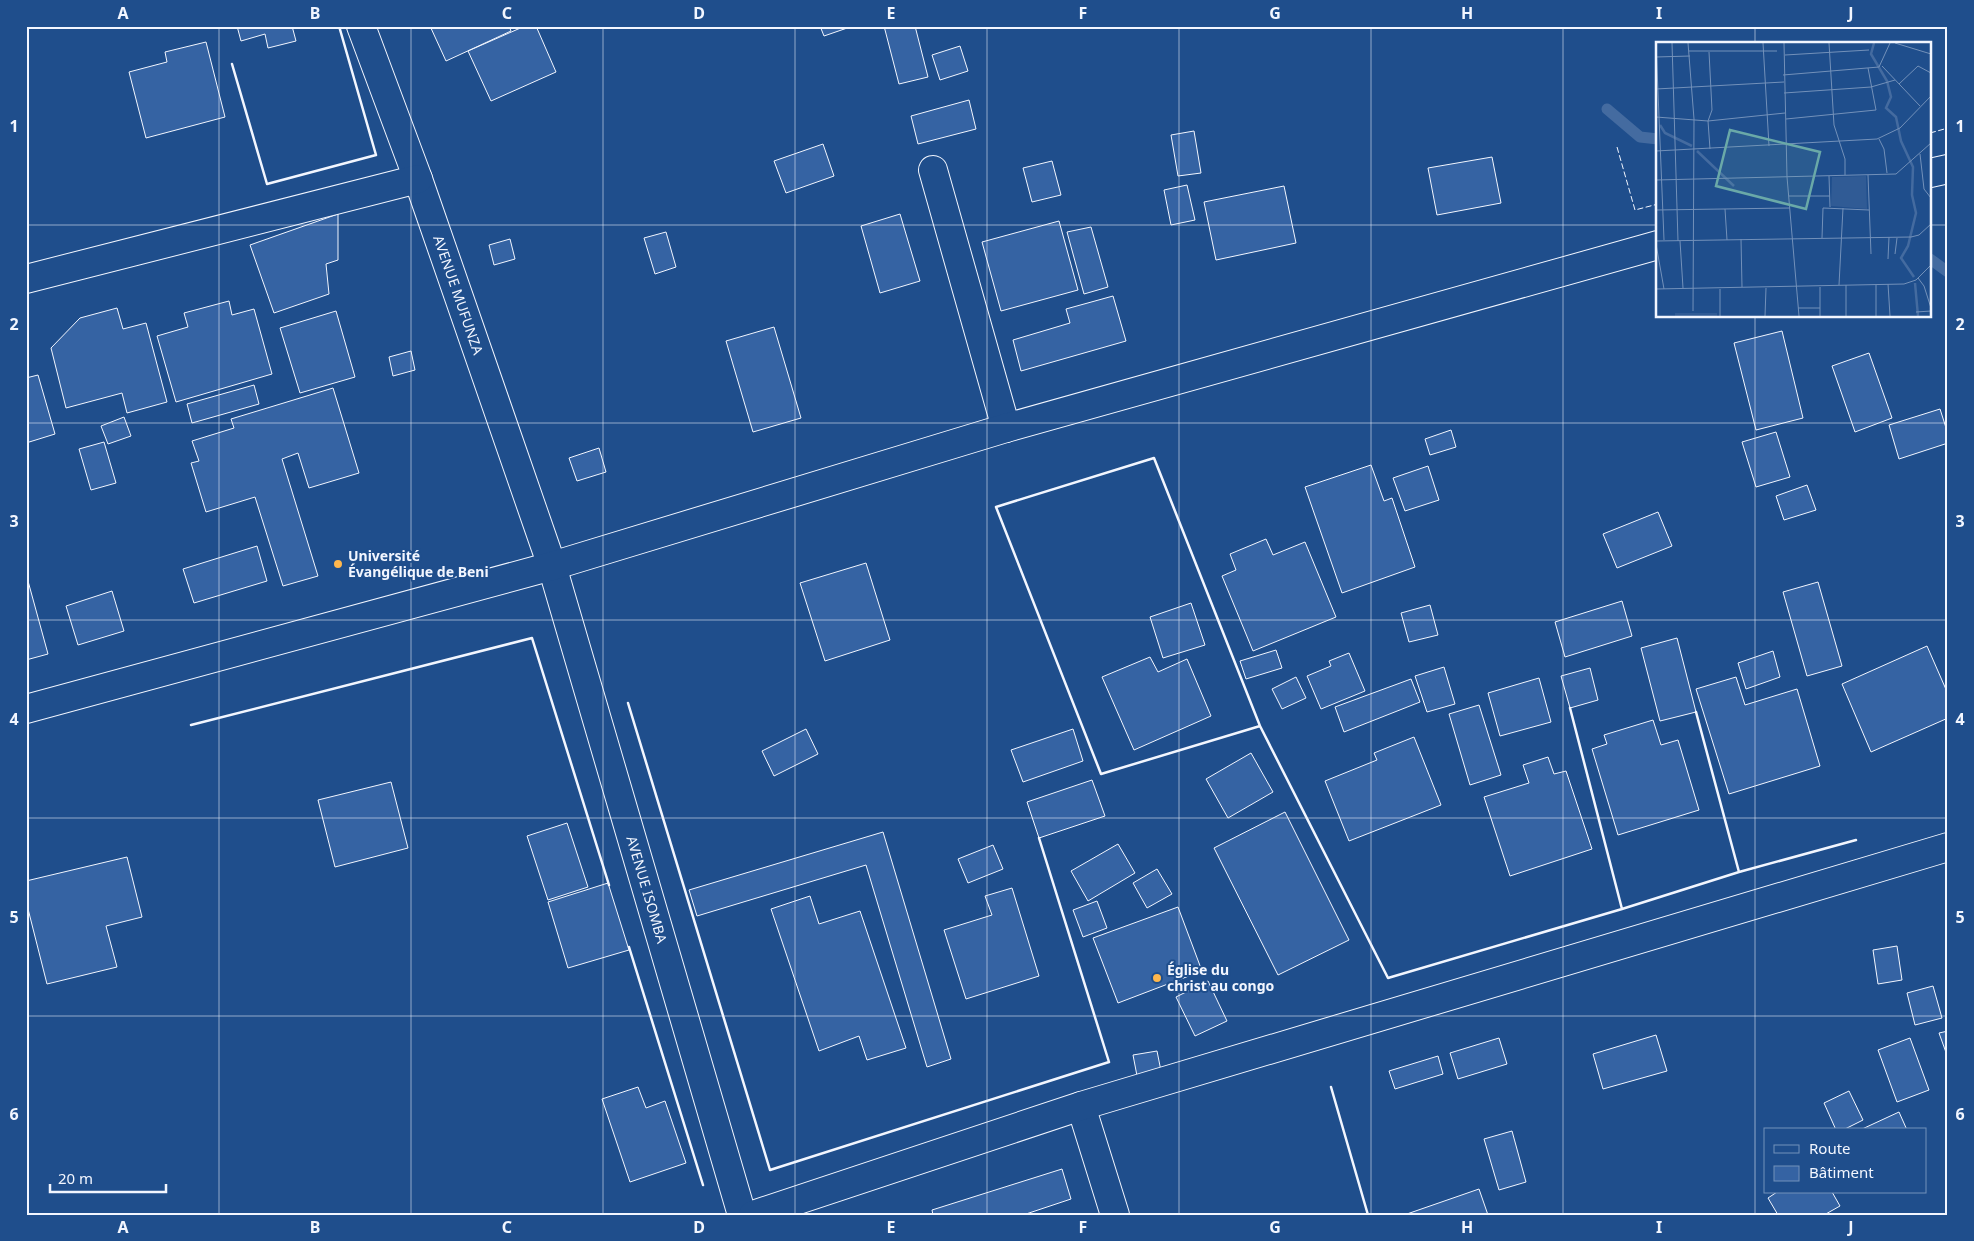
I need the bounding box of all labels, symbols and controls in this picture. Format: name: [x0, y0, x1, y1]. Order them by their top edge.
text: A: [117, 2, 129, 24]
text: B: [310, 2, 320, 24]
text: C: [502, 2, 512, 24]
text: D: [693, 2, 705, 24]
text: E: [887, 2, 896, 24]
text: F: [1079, 2, 1087, 24]
text: G: [1269, 2, 1281, 24]
text: H: [1461, 2, 1473, 24]
text: I: [1656, 2, 1662, 24]
text: J: [1846, 2, 1854, 24]
inset map: [1656, 42, 1932, 318]
text: 1: [9, 115, 19, 137]
text: 1: [1955, 115, 1965, 137]
street label: AVENUE MUFUNZA: [429, 233, 488, 357]
text: 2: [9, 313, 19, 335]
text: 2: [1955, 313, 1965, 335]
text: 3: [9, 510, 19, 532]
text: 3: [1955, 510, 1965, 532]
place label: Université Évangélique de Beni: [348, 546, 489, 581]
marker: Université Évangélique de Beni: [332, 558, 344, 570]
text: 4: [9, 708, 19, 730]
text: 4: [1955, 708, 1965, 730]
street label: AVENUE ISOMBA: [622, 834, 672, 945]
text: 5: [9, 906, 19, 928]
text: 5: [1955, 906, 1965, 928]
place label: Église du christ au congo: [1167, 960, 1275, 995]
marker: Église du christ au congo: [1151, 972, 1163, 984]
text: 6: [9, 1103, 19, 1125]
text: 6: [1955, 1103, 1965, 1125]
legend: [1764, 1128, 1926, 1194]
text: Route: [1809, 1138, 1851, 1158]
scale bar: [50, 1161, 166, 1193]
text: Bâtiment: [1809, 1162, 1874, 1182]
text: 20 m: [58, 1168, 93, 1188]
text: A: [117, 1216, 129, 1238]
text: B: [310, 1216, 320, 1238]
text: C: [502, 1216, 512, 1238]
text: D: [693, 1216, 705, 1238]
text: E: [887, 1216, 896, 1238]
text: F: [1079, 1216, 1087, 1238]
text: G: [1269, 1216, 1281, 1238]
text: H: [1461, 1216, 1473, 1238]
text: I: [1656, 1216, 1662, 1238]
text: J: [1846, 1216, 1854, 1238]

